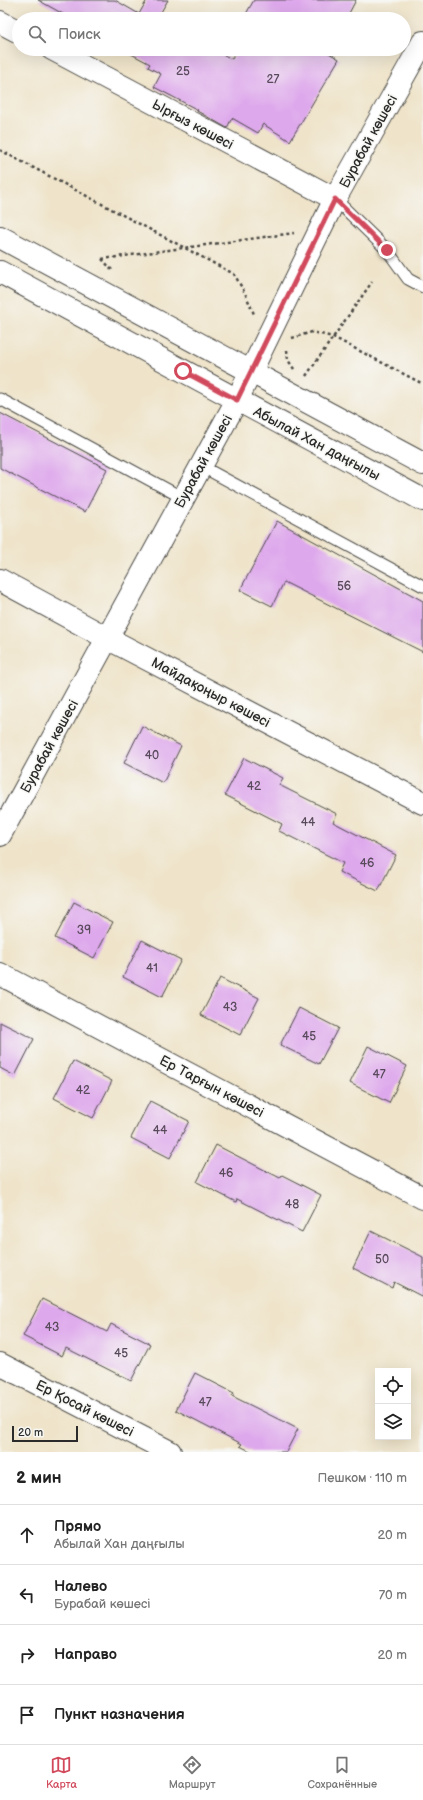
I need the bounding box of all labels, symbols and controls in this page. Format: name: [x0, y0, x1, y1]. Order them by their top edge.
search box: [12, 12, 411, 56]
icon: search: [26, 23, 48, 45]
text: Поиск: [58, 25, 101, 44]
house number: 25: [176, 64, 190, 79]
house number: 27: [267, 72, 280, 87]
street label: Бурабай көшесі: [336, 92, 401, 191]
street label: Ырғыз көшесі: [149, 96, 237, 153]
route end: [378, 241, 396, 259]
route start: [174, 362, 192, 380]
street label: Абылай Хан даңғылы: [250, 402, 383, 484]
street label: Бурабай көшесі: [171, 412, 236, 511]
house number: 56: [337, 579, 351, 594]
street label: Майдақоңыр көшесі: [148, 654, 273, 731]
street label: Бурабай көшесі: [17, 697, 82, 796]
house number: 40: [145, 748, 159, 763]
house number: 42: [247, 779, 261, 794]
house number: 44: [301, 815, 316, 830]
house number: 46: [360, 856, 374, 871]
house number: 39: [77, 923, 91, 938]
house number: 41: [146, 961, 158, 976]
house number: 43: [223, 1000, 237, 1015]
house number: 45: [302, 1029, 316, 1044]
street label: Ер Тарғын көшесі: [157, 1052, 267, 1121]
house number: 47: [372, 1067, 386, 1082]
house number: 42: [76, 1083, 90, 1098]
house number: 44: [153, 1123, 168, 1138]
house number: 46: [219, 1166, 233, 1181]
house number: 48: [285, 1197, 299, 1212]
house number: 50: [375, 1252, 389, 1267]
house number: 43: [45, 1320, 59, 1335]
house number: 45: [114, 1346, 128, 1361]
map controls: [375, 1368, 411, 1440]
button: locate: [375, 1368, 411, 1404]
street label: Ер Қосай көшесі: [33, 1376, 137, 1440]
house number: 47: [198, 1395, 212, 1410]
button: layers: [375, 1404, 411, 1440]
scale bar: [12, 1424, 78, 1443]
text: 20 m: [18, 1426, 43, 1439]
text: 2 мин: [16, 1468, 62, 1488]
text: Пешком · 110 m: [318, 1470, 407, 1486]
text: Прямо: [54, 1517, 101, 1536]
icon: ahead: [16, 1524, 38, 1546]
text: 20 m: [377, 1527, 407, 1543]
text: Абылай Хан даңғылы: [54, 1536, 185, 1552]
text: Налево: [54, 1577, 107, 1596]
icon: left: [16, 1584, 38, 1606]
text: 70 m: [379, 1587, 407, 1603]
text: Бурабай көшесі: [54, 1596, 151, 1612]
icon: right: [16, 1644, 38, 1666]
text: Направо: [54, 1645, 117, 1664]
text: 20 m: [377, 1647, 407, 1663]
icon: arrive: [16, 1704, 38, 1726]
text: Пункт назначения: [54, 1705, 185, 1724]
tab: Карта: [46, 1754, 77, 1791]
tab: Маршрут: [169, 1754, 216, 1791]
tab: Сохранённые: [308, 1754, 377, 1791]

